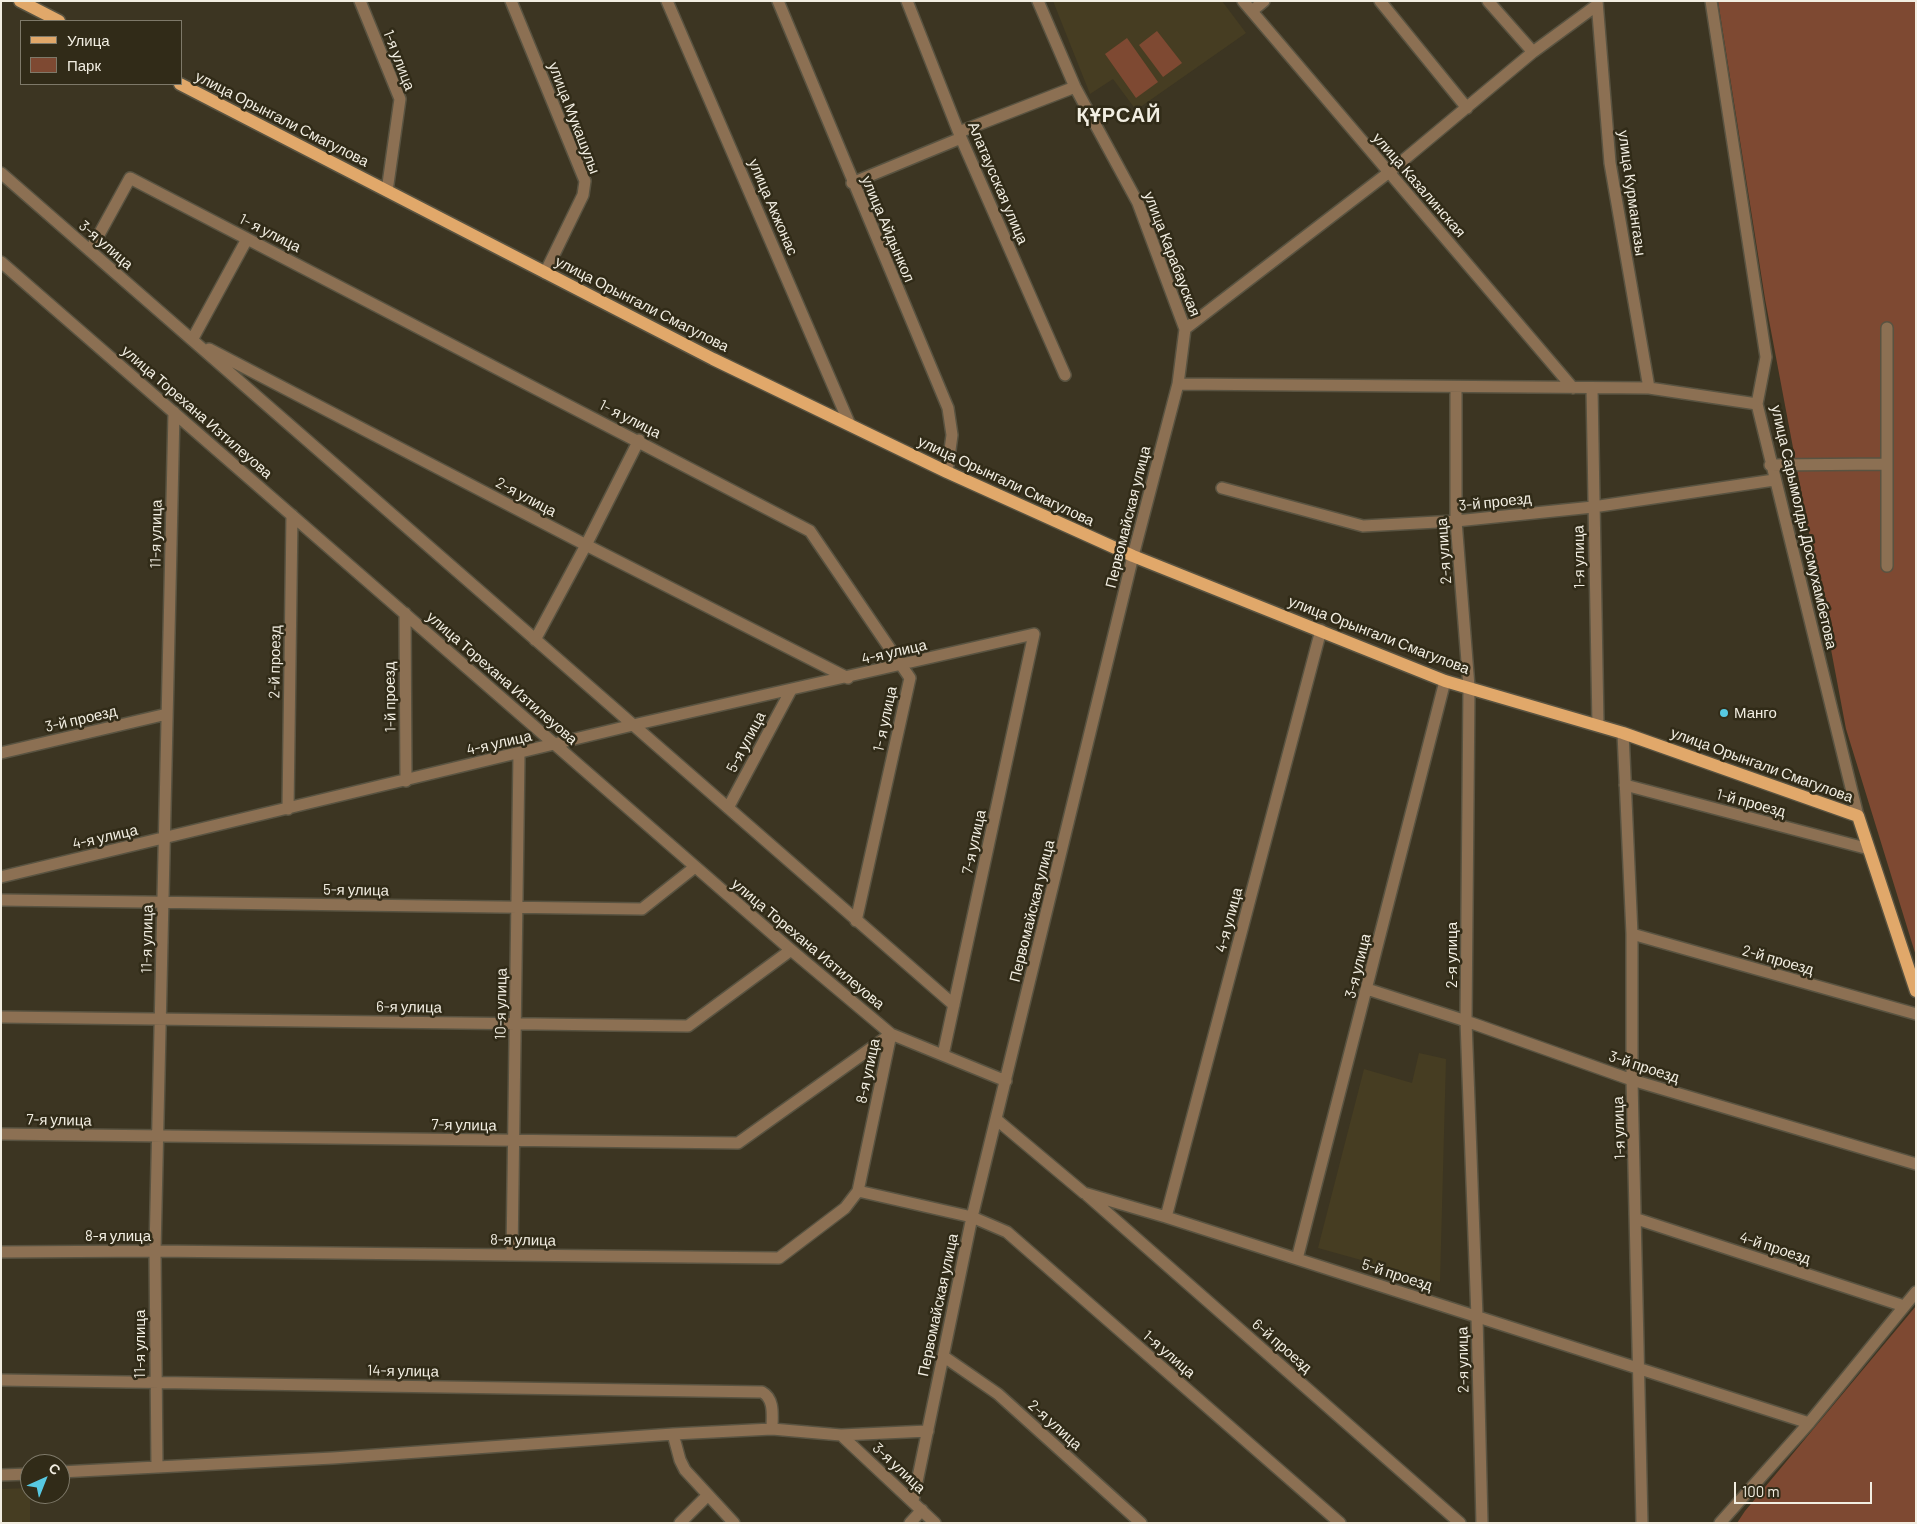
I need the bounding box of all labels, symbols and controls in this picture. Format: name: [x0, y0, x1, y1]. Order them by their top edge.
legend: [20, 20, 182, 85]
street label: 1-я улица: [379, 27, 419, 93]
text: Улица: [67, 31, 110, 49]
text: Парк: [67, 56, 101, 74]
street label: улица Мукашулы: [544, 60, 604, 176]
street label: улица Орынгали Смагулова: [192, 67, 372, 171]
district label: ҚҰРСАЙ: [1076, 103, 1162, 127]
street label: Алатаусская улица: [964, 119, 1032, 247]
street label: улица Казалинская: [1369, 129, 1469, 241]
street label: улица Курмангазы: [1614, 129, 1650, 257]
street label: улица Акжонас: [745, 156, 801, 258]
street label: улица Айдынкол: [857, 173, 919, 285]
street label: улица Карабауская: [1140, 189, 1204, 319]
street label: 1- я улица: [236, 210, 304, 256]
street label: 3-я улица: [75, 217, 137, 273]
street label: улица Орынгали Смагулова: [552, 252, 732, 356]
street label: улица Торехана Изтилеуова: [118, 342, 276, 482]
street label: 1- я улица: [596, 396, 664, 442]
street label: улица Сарымолды Досмухамбетова: [1767, 403, 1841, 651]
street label: улица Орынгали Смагулова: [915, 432, 1097, 530]
street label: Первомайская улица: [1102, 444, 1154, 590]
street label: 2-я улица: [493, 473, 559, 521]
street label: 3-й проезд: [1458, 489, 1532, 515]
street label: 11-я улица: [146, 499, 166, 569]
street label: 2-я улица: [1433, 517, 1455, 585]
street label: 1-я улица: [1569, 525, 1589, 589]
street label: улица Орынгали Смагулова: [1286, 592, 1472, 678]
street label: улица Торехана Изтилеуова: [423, 608, 581, 748]
street label: 2-й проезд: [265, 625, 285, 699]
street label: 4-я улица: [860, 636, 928, 668]
street label: 1-й проезд: [380, 662, 400, 732]
street label: 1- я улица: [869, 685, 901, 753]
street label: 3-й проезд: [43, 702, 119, 736]
place label: Манго: [1734, 704, 1777, 722]
marker: Манго: [1718, 707, 1730, 719]
street label: 5-я улица: [723, 709, 769, 775]
street label: улица Орынгали Смагулова: [1668, 724, 1856, 806]
street label: 4-я улица: [465, 727, 533, 759]
street label: 1-й проезд: [1715, 785, 1787, 821]
street label: 7-я улица: [958, 808, 990, 876]
street label: 4-я улица: [71, 821, 139, 853]
street label: Первомайская улица: [1006, 838, 1058, 984]
street label: улица Торехана Изтилеуова: [728, 875, 888, 1013]
street label: 5-я улица: [323, 880, 389, 900]
street label: 4-я улица: [1212, 886, 1246, 954]
street label: 11-я улица: [137, 904, 157, 974]
street label: 2-я улица: [1443, 922, 1461, 988]
street label: 3-я улица: [1341, 932, 1375, 1000]
street label: 2-й проезд: [1740, 941, 1816, 979]
street label: 10-я улица: [491, 968, 511, 1040]
street label: 6-я улица: [376, 997, 442, 1017]
street label: 8-я улица: [852, 1037, 884, 1105]
street label: 3-й проезд: [1606, 1047, 1682, 1087]
street label: 1-я улица: [1609, 1096, 1629, 1160]
street label: 7-я улица: [26, 1110, 92, 1130]
street label: 7-я улица: [431, 1115, 497, 1135]
street label: 8-я улица: [85, 1227, 151, 1245]
street label: 4-й проезд: [1737, 1228, 1813, 1268]
street label: 8-я улица: [490, 1230, 556, 1250]
street label: Первомайская улица: [914, 1232, 962, 1378]
street label: 5-й проезд: [1359, 1255, 1435, 1295]
street label: 11-я улица: [131, 1310, 149, 1378]
street label: 6-й проезд: [1248, 1315, 1316, 1377]
street label: 1-я улица: [1139, 1326, 1199, 1382]
street label: 2-я улица: [1453, 1327, 1473, 1393]
street label: 14-я улица: [367, 1361, 439, 1381]
street label: 2-я улица: [1024, 1396, 1086, 1454]
street label: 3-я улица: [869, 1439, 929, 1497]
north arrow: [20, 1454, 70, 1504]
text: С: [46, 1459, 65, 1478]
scale bar: [1737, 1472, 1874, 1504]
text: 100 m: [1742, 1482, 1780, 1500]

